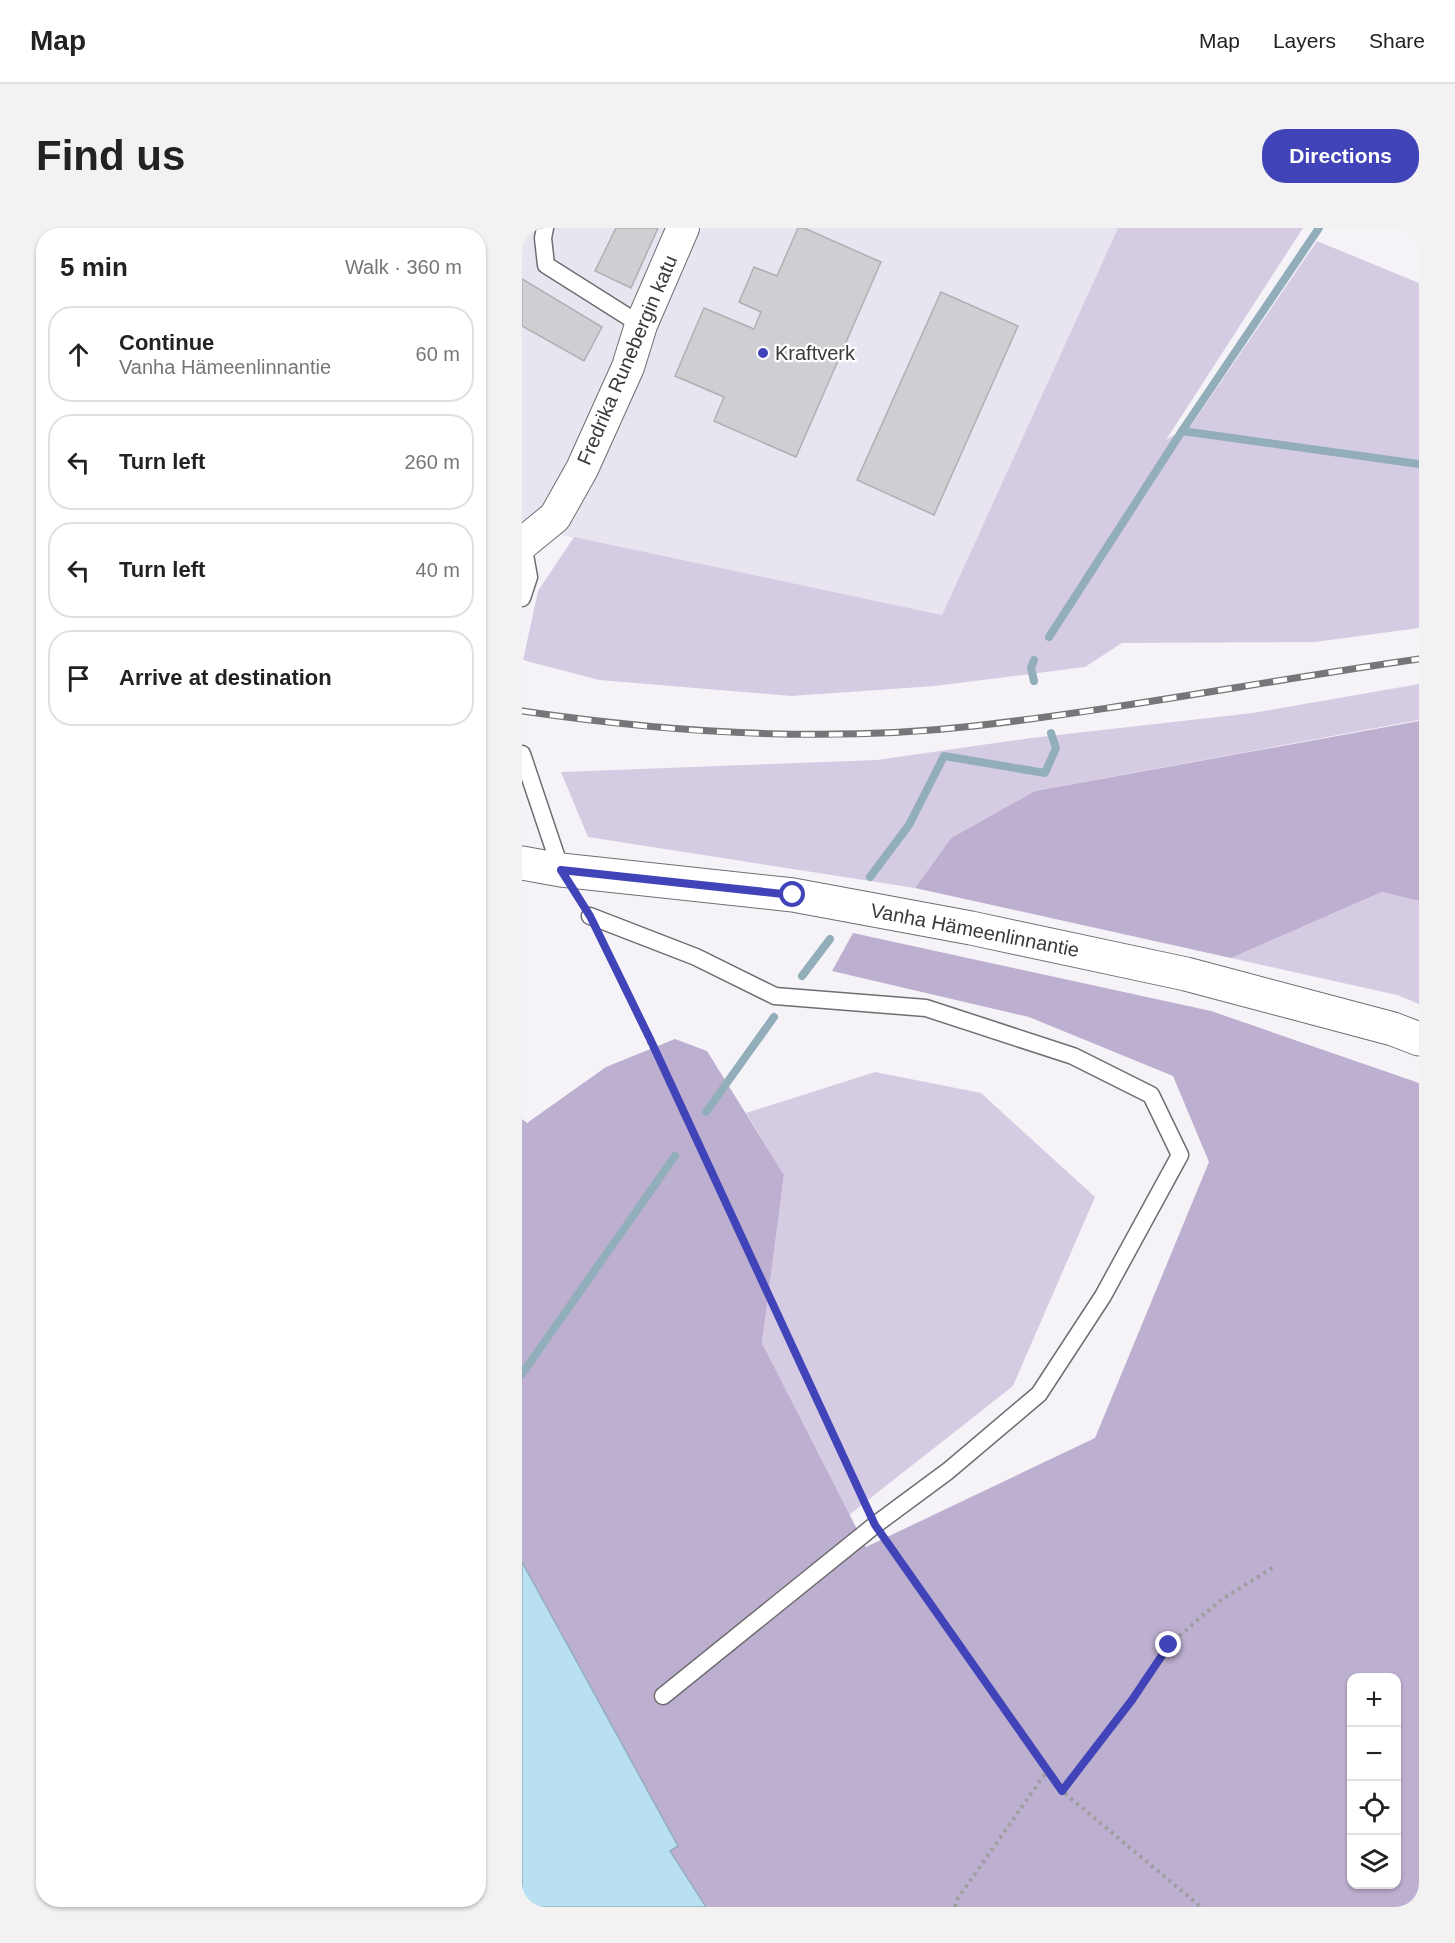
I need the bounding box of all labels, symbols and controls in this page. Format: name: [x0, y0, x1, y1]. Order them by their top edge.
text: Map: [30, 25, 86, 56]
text: Map: [1199, 29, 1240, 52]
text: Layers: [1273, 29, 1336, 52]
text: Share: [1369, 29, 1425, 52]
button: Directions: [1262, 129, 1419, 183]
text: Find us: [36, 132, 185, 179]
text: 5 min: [60, 252, 128, 282]
street label: Fredrika Runebergin katu: [573, 252, 681, 468]
text: Walk · 360 m: [345, 256, 462, 278]
text: Continue: [119, 330, 214, 355]
icon: ahead: [62, 338, 95, 371]
place label: Kraftverk: [775, 342, 856, 364]
text: 60 m: [416, 343, 460, 365]
marker: Kraftverk: [756, 346, 770, 360]
text: Vanha Hämeenlinnantie: [119, 356, 331, 378]
icon: left: [62, 446, 95, 479]
text: Turn left: [119, 449, 205, 474]
text: 260 m: [404, 451, 460, 473]
icon: left: [62, 554, 95, 587]
text: Turn left: [119, 557, 205, 582]
text: 40 m: [416, 559, 460, 581]
icon: arrive: [62, 662, 95, 695]
text: Arrive at destination: [119, 665, 332, 690]
route start: [779, 881, 805, 907]
street label: Vanha Hämeenlinnantie: [869, 899, 1081, 961]
route end: [1155, 1631, 1181, 1657]
map controls: [1347, 1673, 1401, 1889]
button: +: [1347, 1673, 1401, 1727]
button: −: [1347, 1727, 1401, 1781]
button: locate: [1347, 1781, 1401, 1835]
button: layers: [1347, 1835, 1401, 1889]

